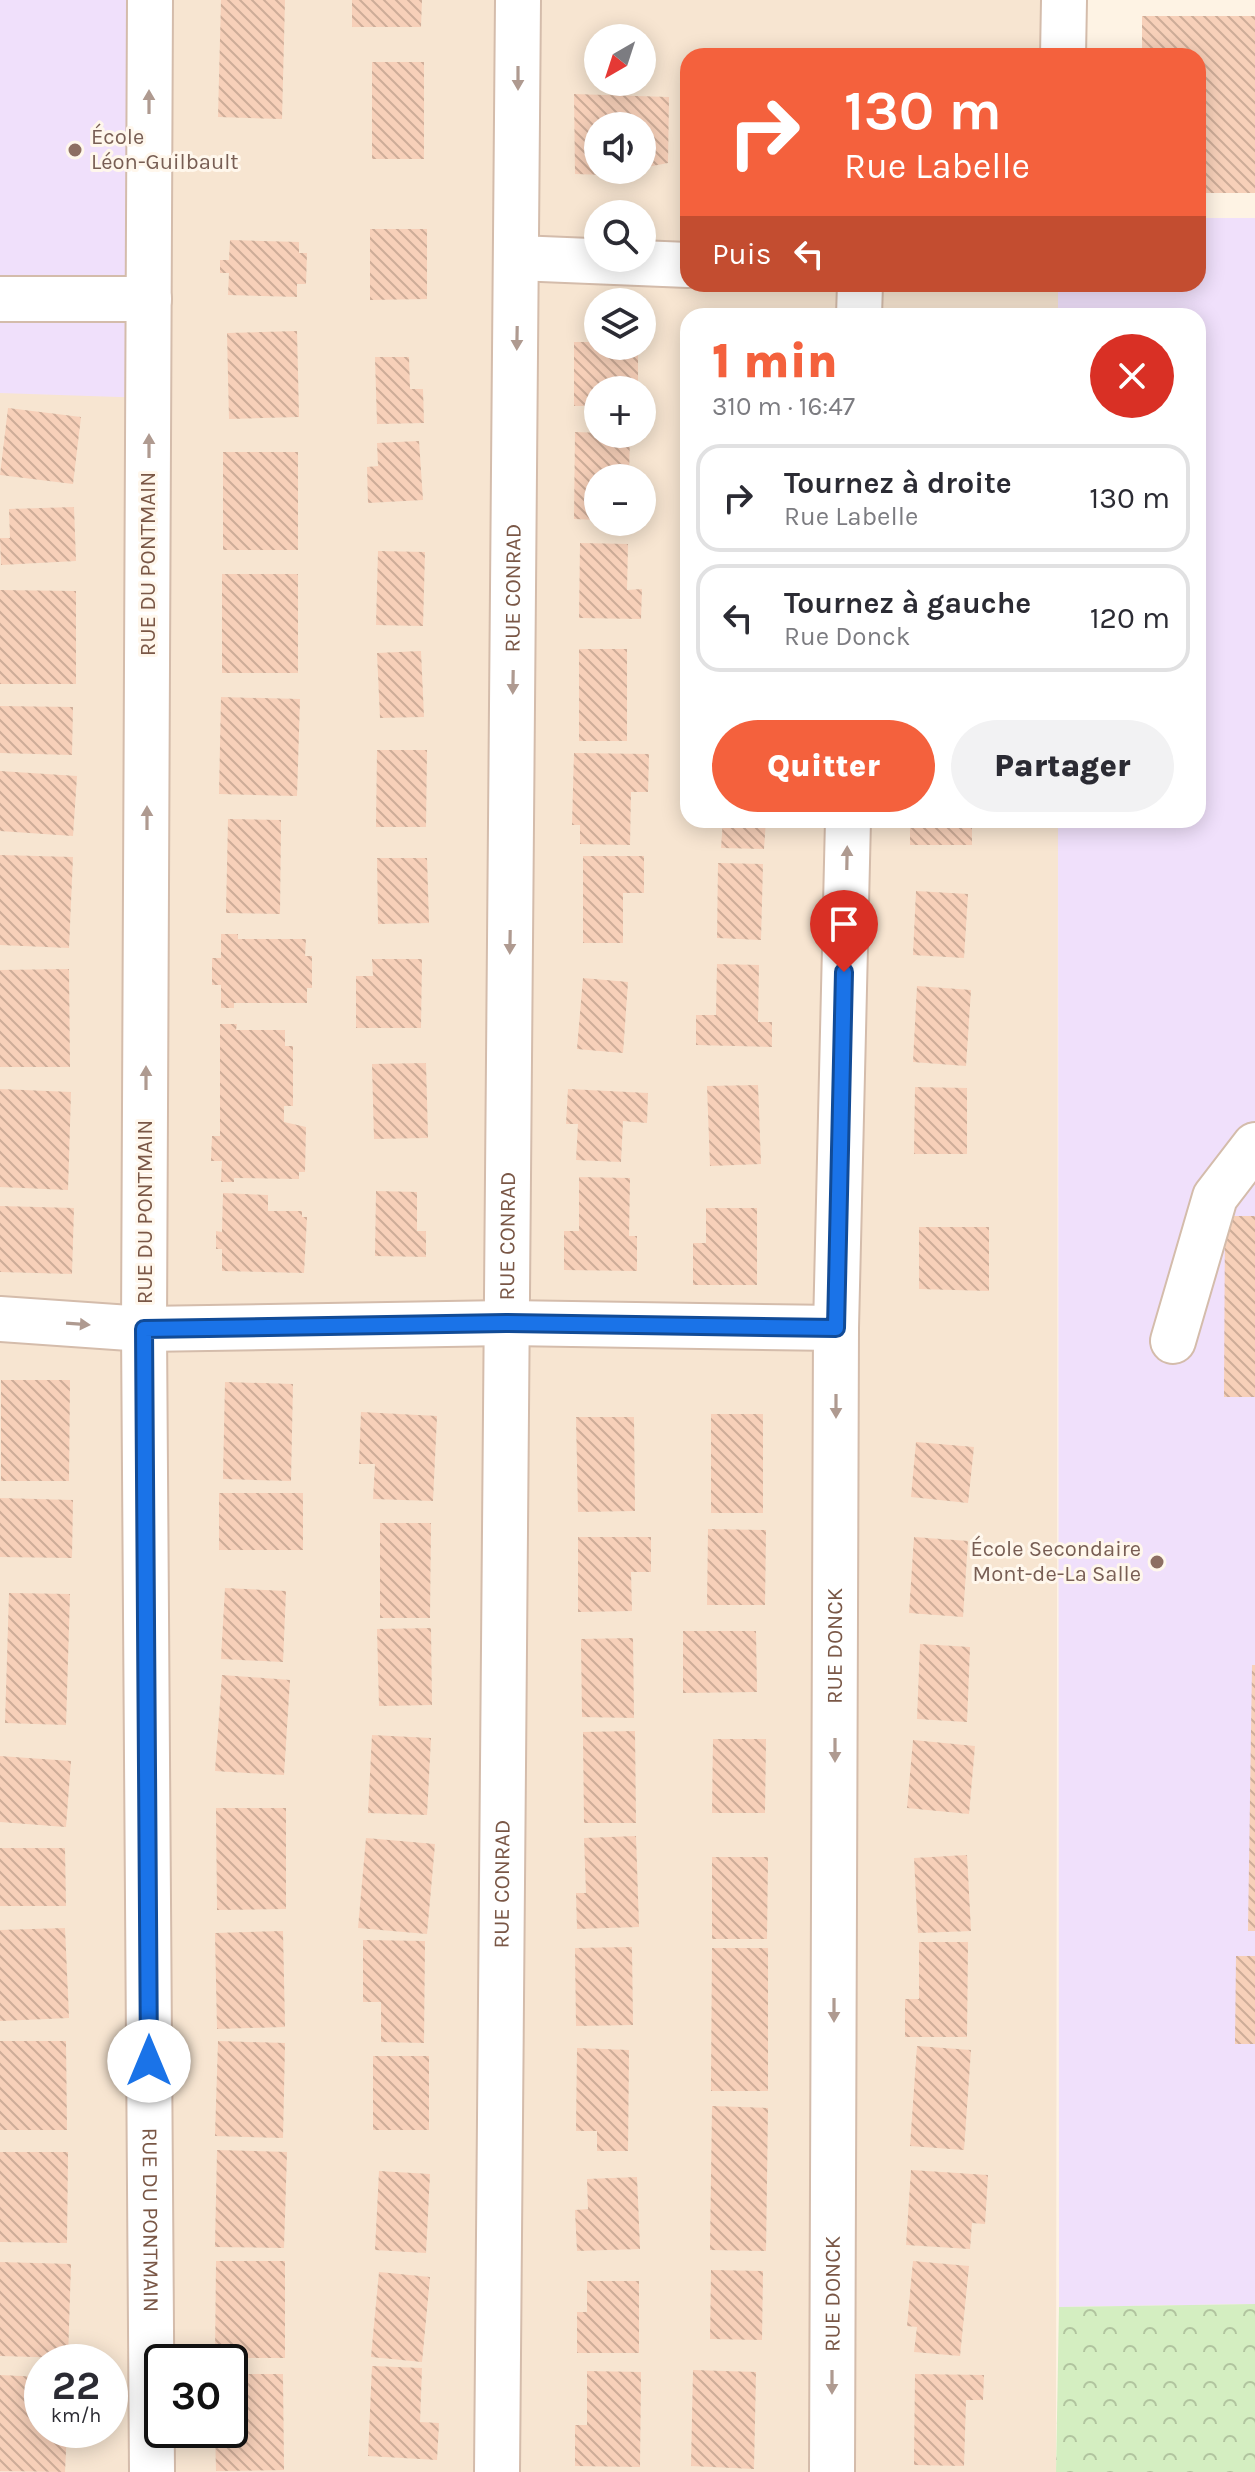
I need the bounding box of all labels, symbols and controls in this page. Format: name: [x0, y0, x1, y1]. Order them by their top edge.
north arrow: [584, 24, 656, 96]
map controls: [584, 24, 656, 536]
one-way arrow: [512, 66, 524, 91]
text: 130 m: [844, 78, 1002, 143]
icon: right: [712, 80, 816, 184]
one-way arrow: [143, 89, 155, 114]
button: sound: [584, 112, 656, 184]
place label: École Léon-Guilbault: [91, 123, 239, 175]
marker: École Léon-Guilbault: [66, 141, 84, 159]
text: Rue Labelle: [844, 145, 1030, 187]
button: search: [584, 200, 656, 272]
icon: left: [787, 232, 831, 276]
text: Puis: [712, 236, 771, 272]
button: layers: [584, 288, 656, 360]
one-way arrow: [510, 326, 523, 351]
text: 1 min: [712, 333, 838, 389]
button: close: [1090, 334, 1174, 418]
button: +: [584, 376, 656, 448]
text: 310 m · 16:47: [712, 391, 855, 422]
one-way arrow: [143, 433, 155, 458]
button: −: [584, 464, 656, 536]
text: Tournez à droite: [784, 465, 1012, 501]
street label: RUE DU PONTMAIN: [135, 472, 161, 656]
icon: right: [716, 476, 760, 520]
text: 130 m: [1089, 480, 1170, 516]
text: Rue Labelle: [784, 501, 918, 532]
street label: RUE CONRAD: [499, 524, 527, 653]
text: Tournez à gauche: [784, 585, 1031, 621]
icon: left: [716, 596, 760, 640]
text: 120 m: [1090, 600, 1170, 636]
text: Rue Donck: [784, 621, 910, 652]
one-way arrow: [507, 670, 519, 695]
button: Quitter: [712, 720, 935, 812]
button: Partager: [951, 720, 1174, 812]
one-way arrow: [141, 805, 153, 830]
one-way arrow: [840, 845, 853, 870]
pin: [810, 890, 878, 972]
icon: arrive: [822, 902, 866, 946]
one-way arrow: [504, 930, 517, 955]
one-way arrow: [140, 1065, 152, 1090]
street label: RUE DU PONTMAIN: [132, 1120, 158, 1304]
street label: RUE CONRAD: [494, 1171, 521, 1301]
one-way arrow: [66, 1318, 91, 1331]
one-way arrow: [830, 1394, 842, 1419]
place label: École Secondaire Mont-de-La Salle: [970, 1535, 1141, 1587]
marker: École Secondaire Mont-de-La Salle: [1148, 1553, 1166, 1571]
street label: RUE DONCK: [822, 1588, 848, 1704]
one-way arrow: [829, 1738, 841, 1763]
street label: RUE CONRAD: [488, 1819, 516, 1949]
one-way arrow: [828, 1998, 840, 2023]
position arrow: [107, 2019, 191, 2103]
street label: RUE DU PONTMAIN: [137, 2128, 164, 2312]
street label: RUE DONCK: [819, 2236, 846, 2352]
speed limit sign: 30: [144, 2344, 248, 2448]
text: 22: [52, 2362, 100, 2409]
one-way arrow: [826, 2370, 838, 2395]
text: km/h: [51, 2404, 101, 2427]

